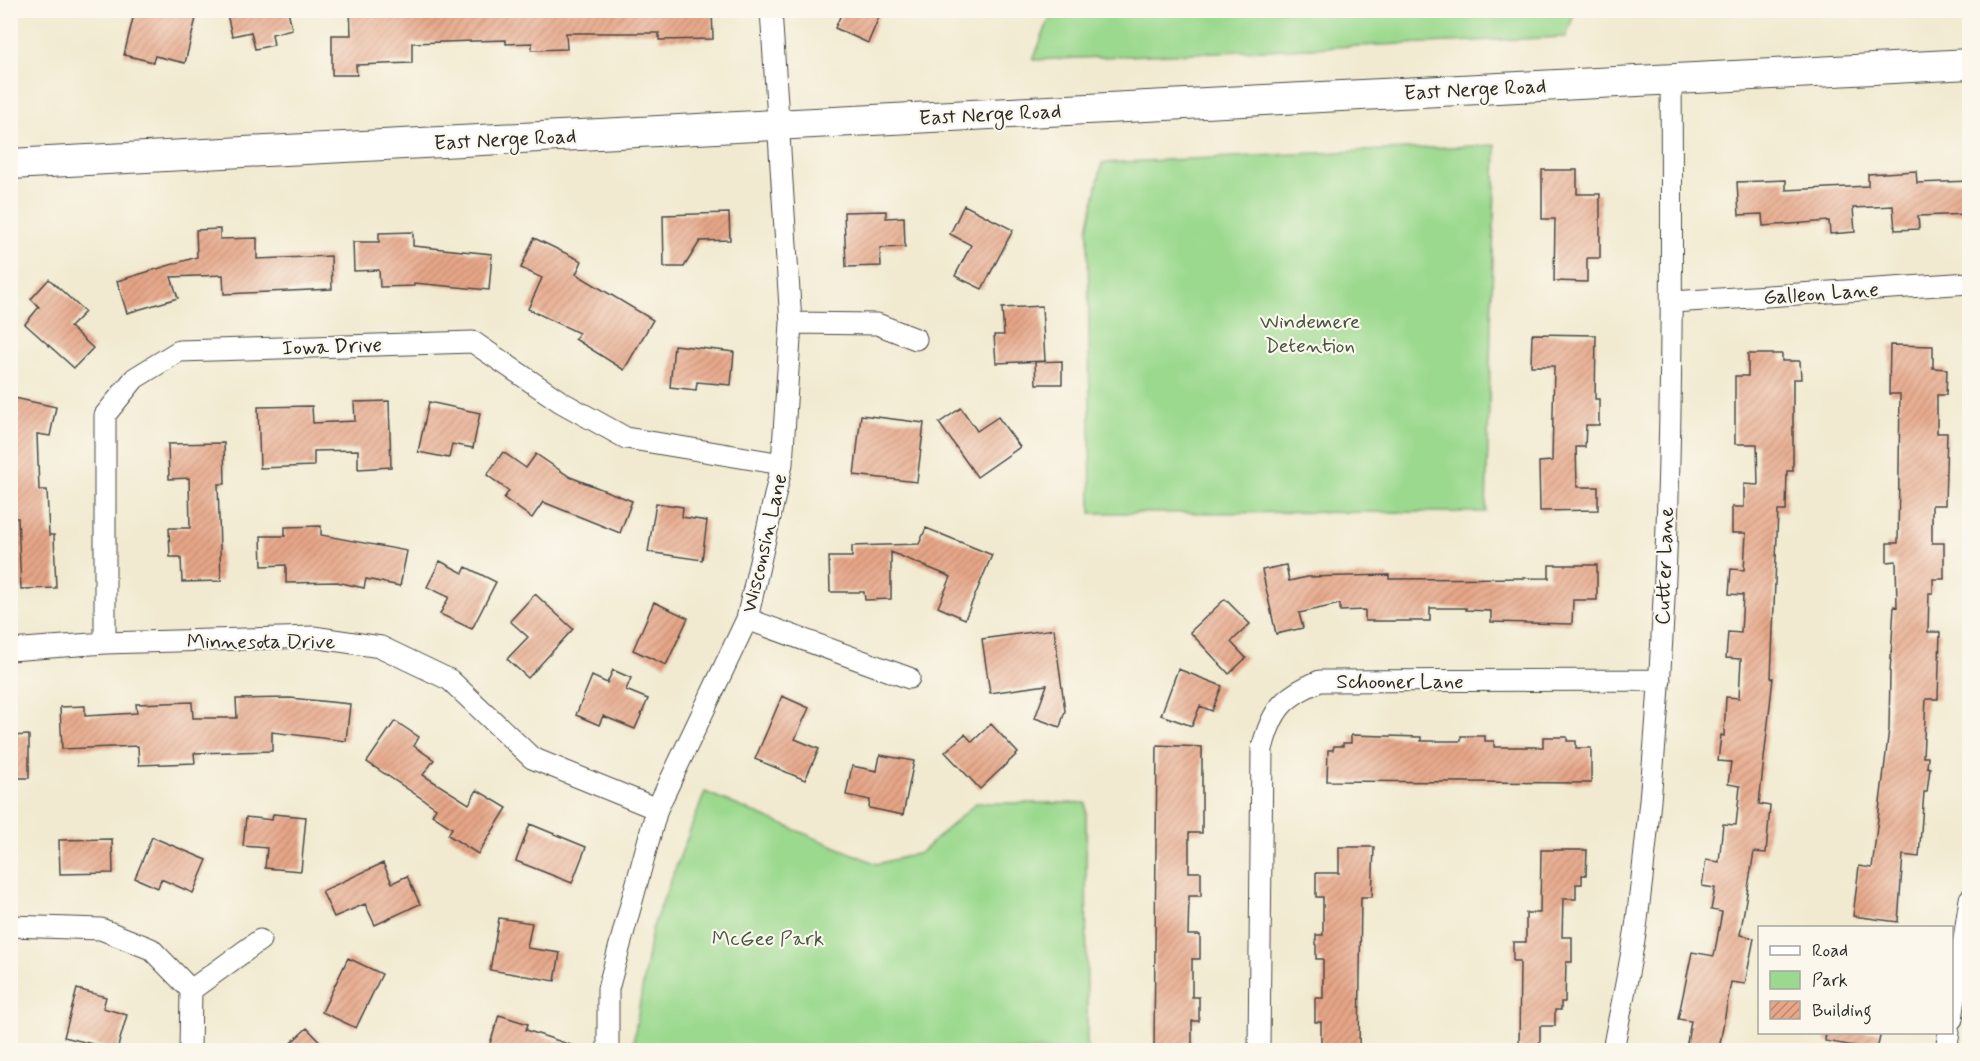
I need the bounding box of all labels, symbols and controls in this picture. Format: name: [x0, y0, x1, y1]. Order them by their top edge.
street label: East Nerge Road: [1403, 72, 1547, 109]
street label: East Nerge Road: [918, 97, 1062, 134]
street label: East Nerge Road: [433, 122, 577, 159]
street label: Galleon Lane: [1762, 276, 1880, 312]
park label: Windemere Detention: [1260, 308, 1360, 360]
street label: Iowa Drive: [282, 331, 382, 363]
street label: Wisconsin Lane: [735, 471, 795, 616]
street label: Cutter Lane: [1649, 506, 1681, 626]
street label: Minnesota Drive: [187, 628, 335, 656]
street label: Schooner Lane: [1336, 668, 1464, 696]
park label: McGee Park: [712, 925, 824, 953]
legend: [1758, 926, 1953, 1034]
text: Road: [1812, 939, 1848, 963]
text: Park: [1812, 969, 1848, 993]
text: Building: [1812, 999, 1872, 1025]

